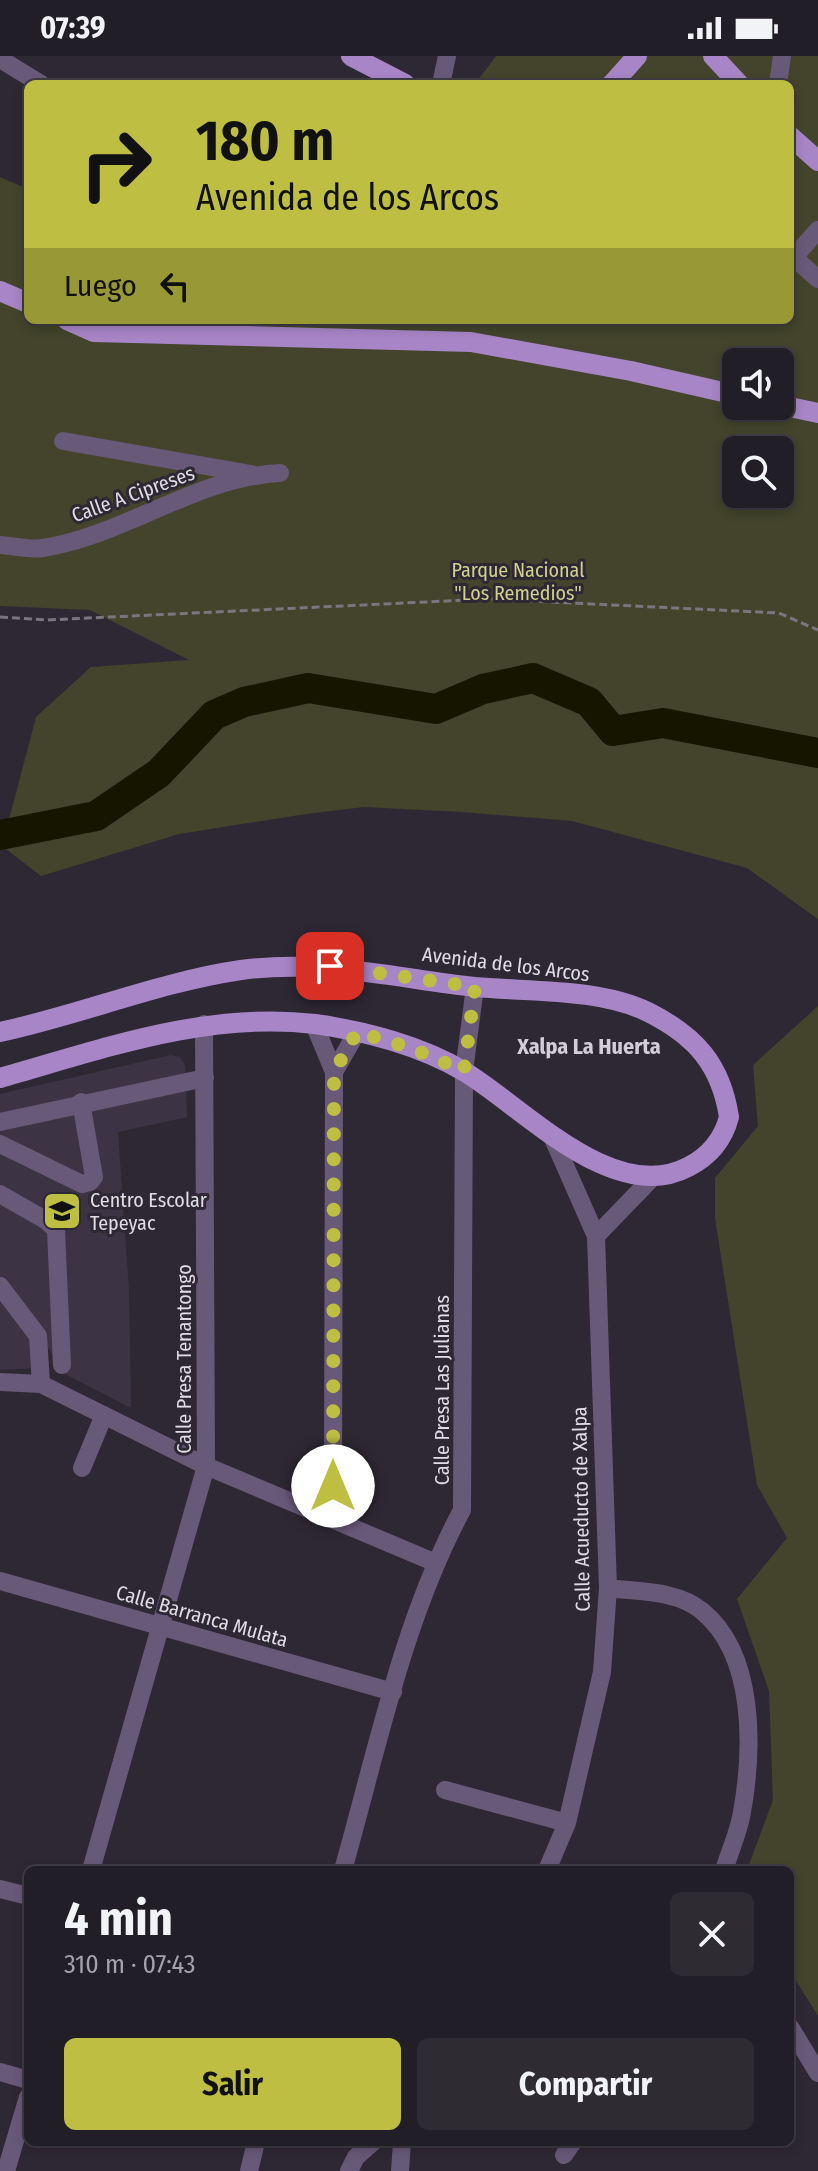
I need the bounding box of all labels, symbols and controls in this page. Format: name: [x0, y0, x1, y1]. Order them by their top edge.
text: 07:39: [40, 10, 105, 46]
text: 180 m: [196, 108, 334, 175]
icon: right: [64, 112, 168, 216]
text: Avenida de los Arcos: [196, 176, 499, 220]
icon: left: [153, 264, 197, 308]
text: Luego: [64, 268, 137, 304]
map controls: [722, 348, 794, 508]
button: sound: [722, 348, 794, 420]
button: search: [722, 436, 794, 508]
street label: Calle A Cipreses: [68, 461, 198, 527]
park label: Parque Nacional "Los Remedios": [452, 558, 584, 605]
pin: [296, 932, 364, 1000]
street label: Avenida de los Arcos: [421, 942, 591, 986]
icon: arrive: [308, 944, 352, 988]
district label: Xalpa La Huerta: [516, 1033, 661, 1060]
place label: Centro Escolar Tepeyac: [90, 1188, 207, 1235]
school or university icon: Centro Escolar Tepeyac: [41, 1190, 83, 1232]
street label: Calle Presa Tenantongo: [172, 1264, 196, 1454]
street label: Calle Presa Las Julianas: [430, 1295, 454, 1485]
street label: Calle Acueducto de Xalpa: [567, 1406, 595, 1612]
position arrow: [291, 1444, 375, 1528]
street label: Calle Barranca Mulata: [113, 1580, 291, 1652]
text: 4 min: [64, 1890, 173, 1948]
button: close: [670, 1892, 754, 1976]
text: 310 m · 07:43: [64, 1949, 196, 1980]
button: Salir: [64, 2038, 401, 2130]
button: Compartir: [417, 2038, 754, 2130]

